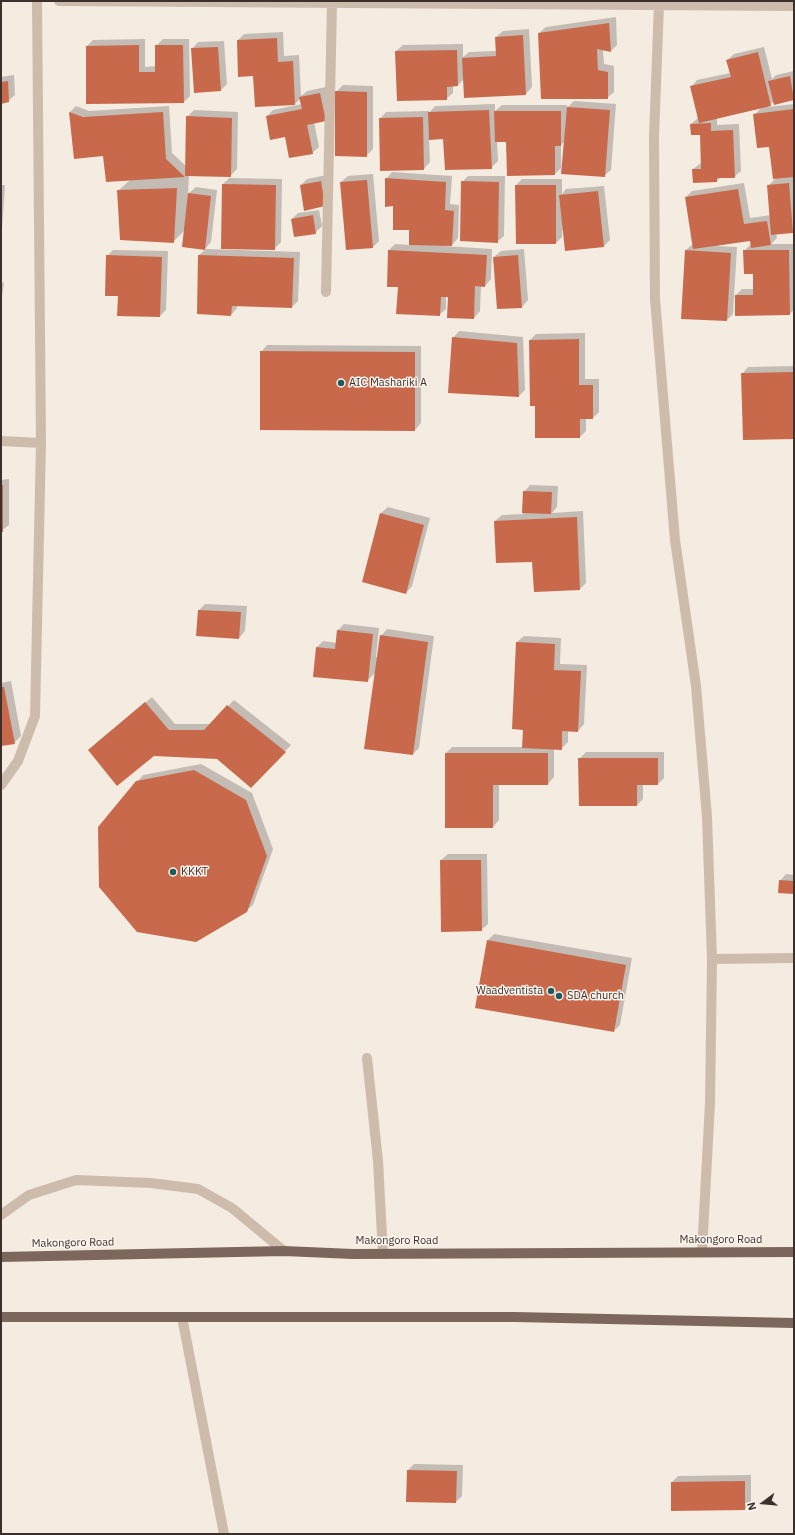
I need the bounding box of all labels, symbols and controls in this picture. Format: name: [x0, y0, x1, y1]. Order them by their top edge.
place label: AIC Mashariki A: [349, 376, 427, 390]
marker: AIC Mashariki A: [336, 378, 346, 388]
place label: KKKT: [181, 865, 208, 879]
marker: KKKT: [168, 867, 178, 877]
place label: Waadventista: [476, 984, 543, 998]
marker: Waadventista: [546, 986, 556, 996]
place label: SDA church: [567, 989, 624, 1003]
marker: SDA church: [554, 991, 564, 1001]
street label: Makongoro Road: [680, 1233, 762, 1247]
street label: Makongoro Road: [356, 1234, 438, 1248]
street label: Makongoro Road: [32, 1236, 114, 1250]
north arrow: [743, 1483, 783, 1523]
text: N: [744, 1501, 759, 1512]

